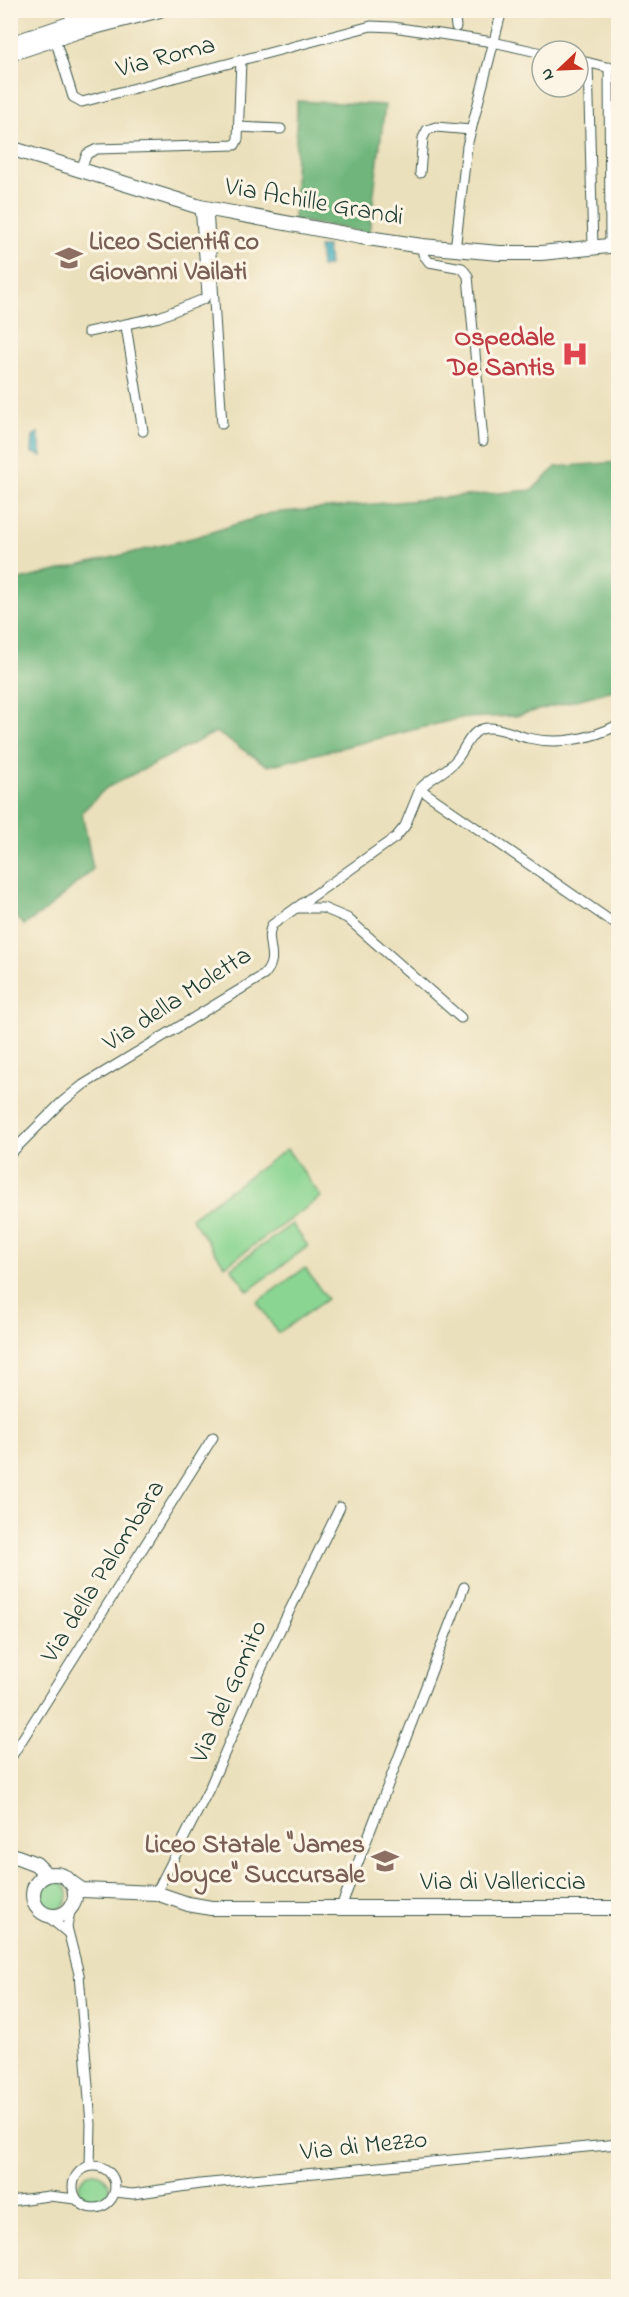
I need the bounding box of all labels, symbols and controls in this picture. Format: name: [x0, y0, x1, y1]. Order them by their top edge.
street label: Via Roma: [111, 27, 220, 90]
north arrow: [530, 39, 590, 99]
text: N: [535, 64, 561, 84]
street label: Via Achille Grandi: [221, 168, 406, 237]
place label: Liceo Scientifico Giovanni Vailati: [89, 224, 259, 292]
school or university icon: Liceo Scientifico Giovanni Vailati: [54, 243, 84, 273]
place label: Ospedale De Santis: [447, 320, 556, 388]
hospital icon: Ospedale De Santis: [560, 339, 590, 369]
street label: Via della Moletta: [95, 938, 260, 1063]
street label: Via della Palombara: [32, 1473, 176, 1672]
street label: Via del Gomito: [181, 1614, 278, 1770]
place label: Liceo Statale "James Joyce" Succursale: [145, 1827, 366, 1895]
school or university icon: Liceo Statale "James Joyce" Succursale: [370, 1846, 400, 1876]
street label: Via di Vallericcia: [419, 1864, 586, 1902]
street label: Via di Mezzo: [298, 2121, 429, 2173]

